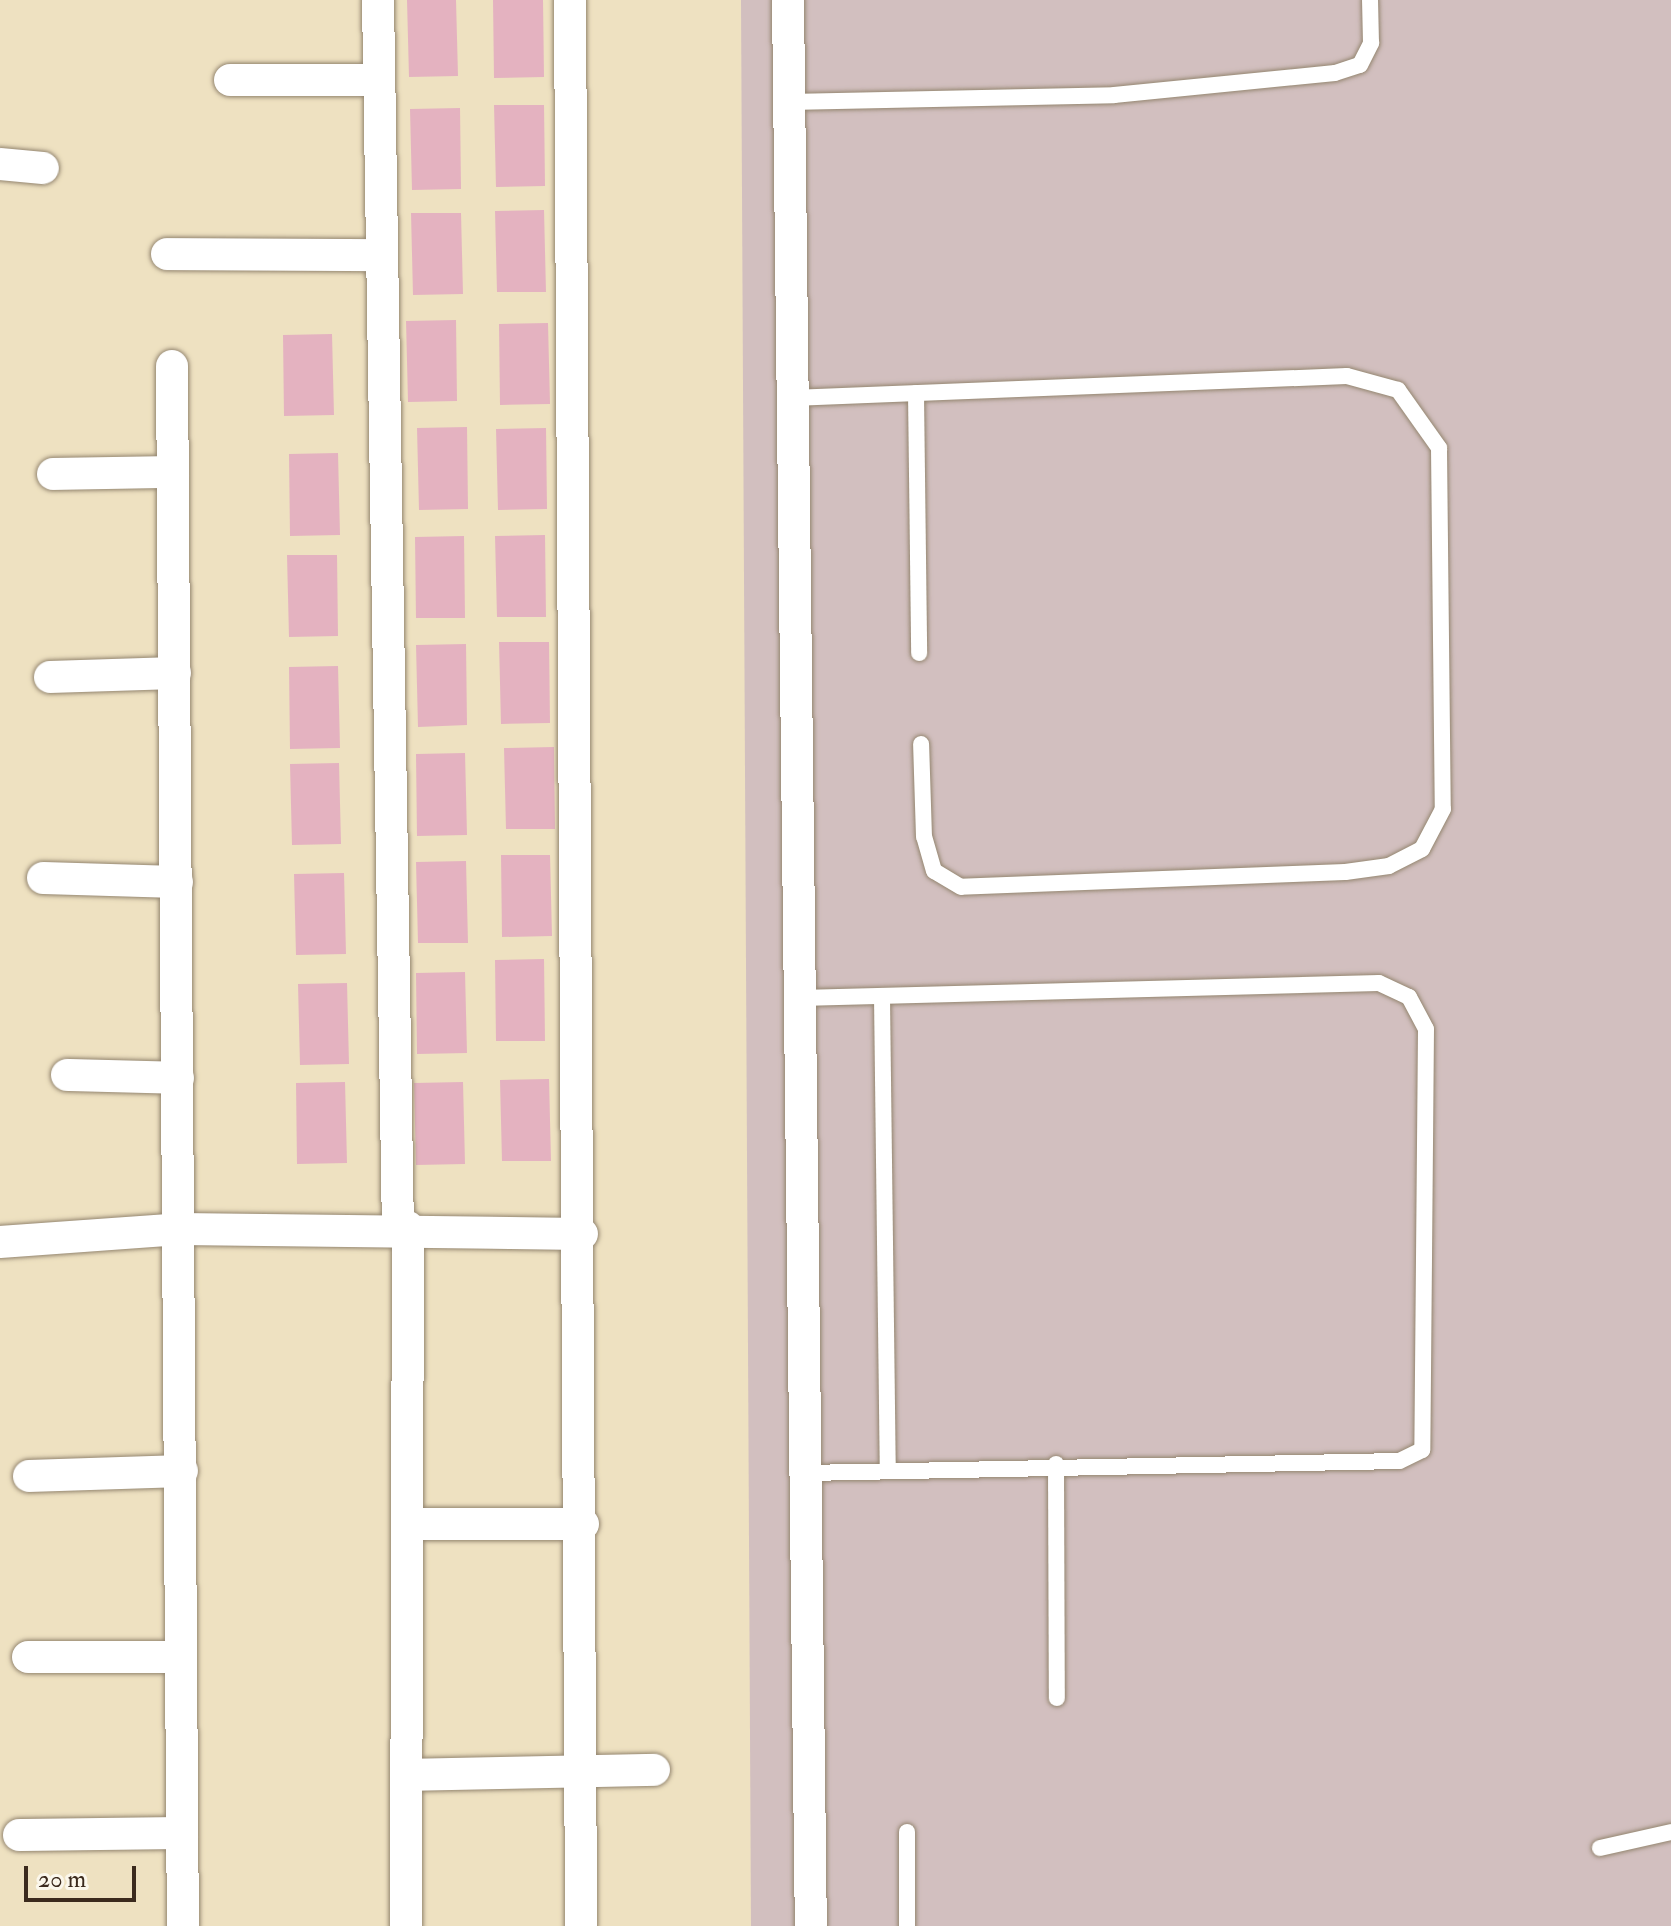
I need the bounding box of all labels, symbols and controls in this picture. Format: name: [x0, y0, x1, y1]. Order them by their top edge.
scale bar: [28, 1850, 140, 1900]
text: 20 m: [38, 1864, 86, 1895]

